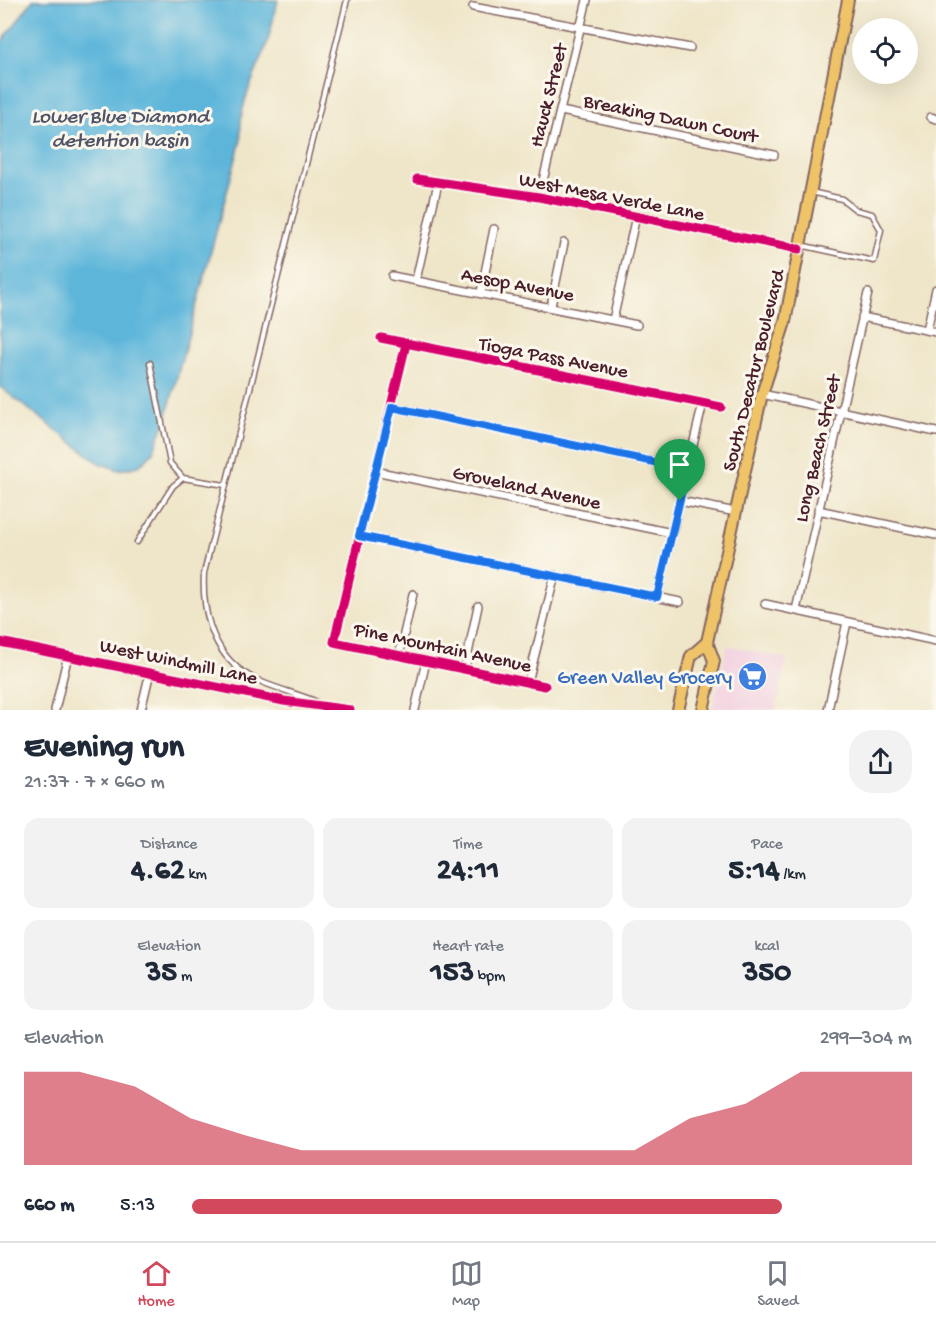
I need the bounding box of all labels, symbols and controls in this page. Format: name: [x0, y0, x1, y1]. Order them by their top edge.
map controls: [852, 18, 918, 84]
button: locate: [852, 18, 918, 84]
street label: Hauck Street: [526, 40, 575, 150]
street label: Breaking Dawn Court: [580, 91, 761, 150]
water label: Lower Blue Diamond detention basin: [31, 106, 211, 155]
street label: West Mesa Verde Lane: [517, 169, 707, 228]
street label: Aesop Avenue: [459, 264, 576, 309]
street label: South Decatur Boulevard: [719, 266, 792, 474]
street label: Tioga Pass Avenue: [476, 334, 630, 385]
street label: Long Beach Street: [791, 371, 848, 525]
pin: [654, 439, 705, 501]
icon: arrive: [663, 448, 696, 481]
street label: Groveland Avenue: [450, 462, 603, 516]
street label: Pine Mountain Avenue: [350, 619, 534, 680]
street label: West Windmill Lane: [97, 635, 260, 691]
supermarket icon: Green Valley Grocery: [737, 660, 769, 692]
place label: Green Valley Grocery: [557, 668, 732, 691]
text: Evening run: [24, 730, 184, 768]
button: share: [849, 730, 912, 793]
text: 21:37 · 7 × 660 m: [24, 772, 165, 795]
text: Distance: [141, 836, 197, 855]
text: Time: [453, 836, 483, 855]
text: Pace: [751, 836, 783, 855]
text: 4.62: [131, 855, 185, 890]
text: 24:11: [437, 855, 499, 890]
text: 5:14: [728, 855, 780, 890]
text: km: [185, 866, 207, 885]
text: /km: [780, 866, 806, 885]
text: Elevation: [137, 938, 201, 957]
text: Heart rate: [432, 938, 504, 957]
text: kcal: [755, 938, 779, 957]
text: 35: [146, 957, 177, 992]
text: 153: [431, 957, 474, 992]
text: 350: [743, 957, 791, 992]
text: m: [177, 968, 192, 987]
text: bpm: [474, 968, 505, 987]
text: Elevation: [24, 1028, 104, 1051]
text: 299–304 m: [820, 1028, 912, 1051]
text: 660 m: [24, 1195, 75, 1218]
text: 5:13: [120, 1195, 155, 1218]
tab: Home: [137, 1257, 175, 1312]
tab: Map: [450, 1257, 483, 1312]
tab: Saved: [757, 1257, 798, 1312]

